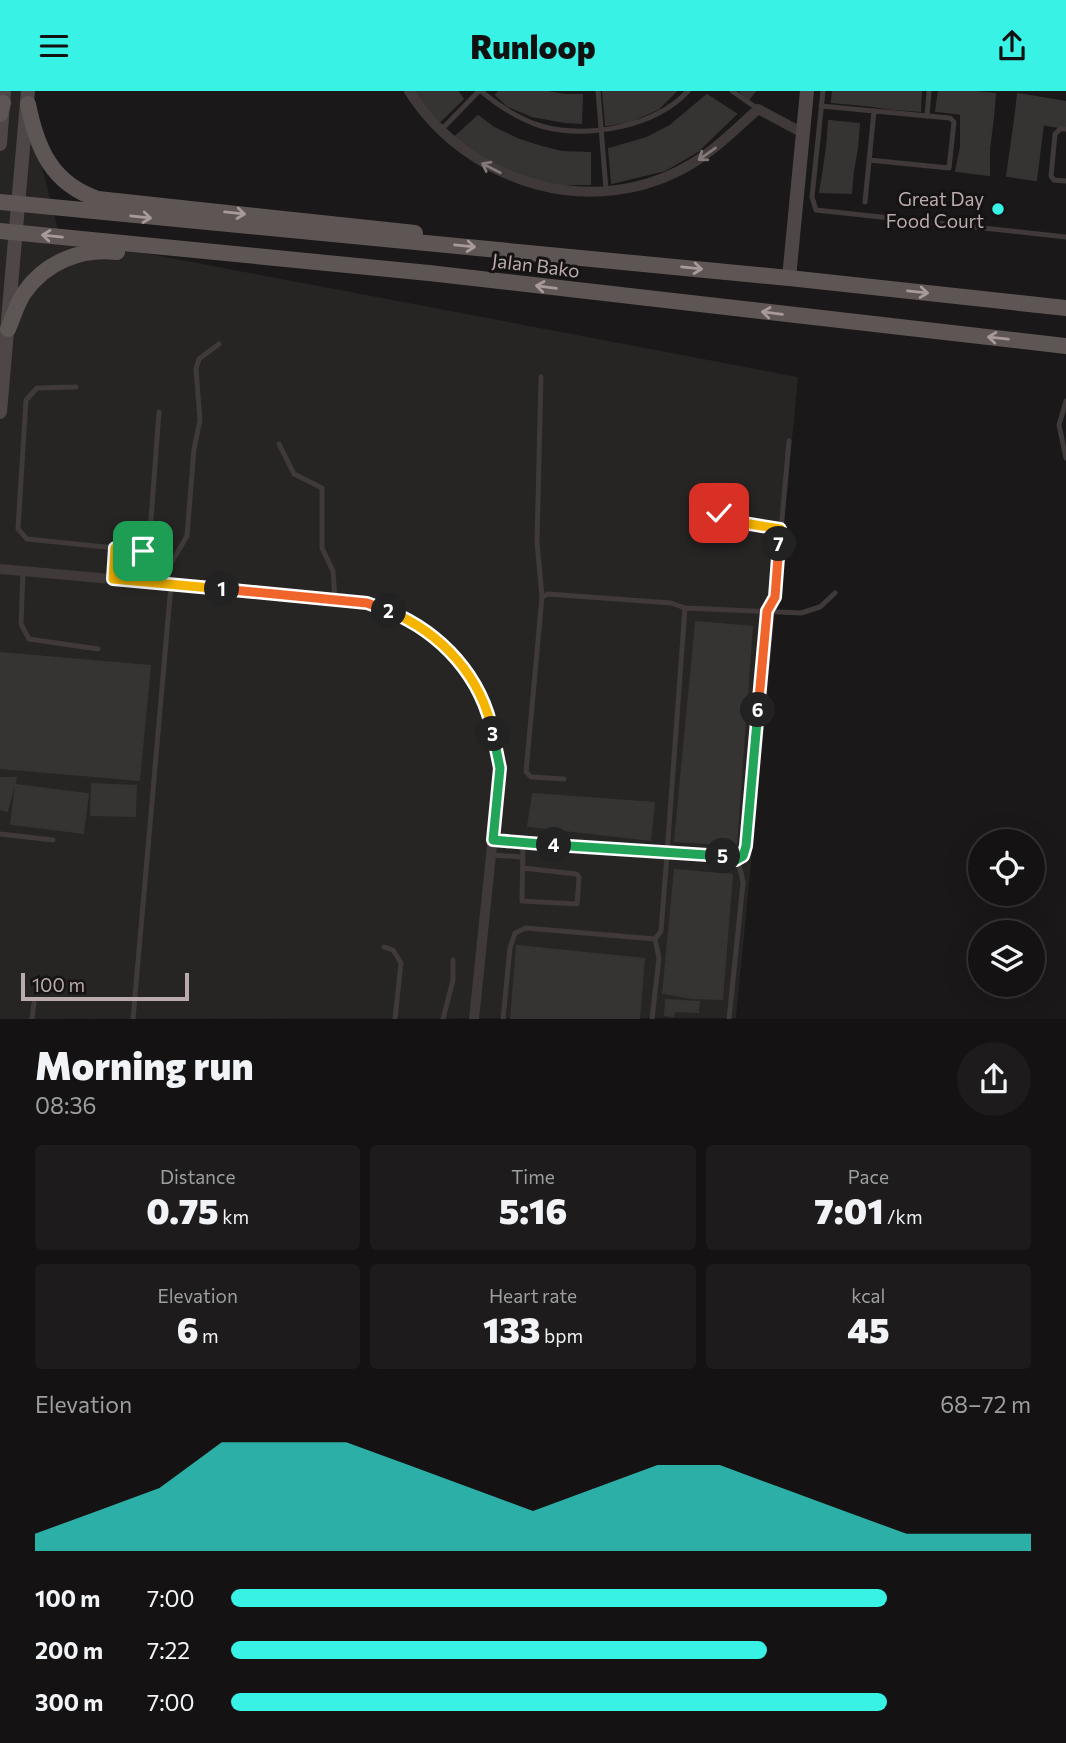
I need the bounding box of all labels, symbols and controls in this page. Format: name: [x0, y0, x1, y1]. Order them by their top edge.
text: Runloop: [470, 26, 596, 66]
icon: menu: [35, 27, 73, 65]
icon: share: [993, 27, 1031, 65]
one-way arrow: [698, 146, 717, 161]
one-way arrow: [481, 161, 502, 175]
place label: Great Day Food Court: [886, 187, 984, 232]
marker: Great Day Food Court: [990, 201, 1006, 217]
one-way arrow: [223, 207, 246, 220]
one-way arrow: [129, 210, 152, 223]
one-way arrow: [41, 229, 64, 242]
one-way arrow: [453, 240, 476, 253]
street label: Jalan Bako: [491, 248, 581, 282]
one-way arrow: [680, 262, 702, 275]
one-way arrow: [535, 280, 558, 293]
one-way arrow: [906, 286, 929, 299]
one-way arrow: [761, 306, 784, 319]
one-way arrow: [987, 331, 1010, 344]
pin: [689, 483, 749, 543]
icon: check: [700, 494, 738, 532]
pin: [113, 521, 173, 581]
pin: 7: [762, 526, 796, 561]
icon: arrive: [124, 532, 162, 570]
text: 7: [773, 532, 784, 555]
pin: 1: [204, 571, 240, 607]
text: 1: [217, 577, 226, 600]
pin: 2: [372, 594, 406, 629]
text: 2: [383, 599, 394, 622]
pin: 6: [740, 693, 776, 727]
text: 6: [752, 698, 763, 721]
pin: 3: [476, 717, 510, 751]
text: 3: [487, 722, 498, 745]
pin: 4: [536, 827, 572, 863]
map controls: [968, 829, 1045, 997]
button: locate: [968, 829, 1045, 906]
text: 4: [548, 833, 559, 856]
pin: 5: [706, 839, 740, 873]
text: 5: [717, 844, 728, 867]
button: layers: [968, 920, 1045, 997]
scale bar: [21, 969, 189, 1001]
text: 100 m: [32, 973, 85, 996]
text: Morning run: [35, 1041, 254, 1088]
button: share: [957, 1042, 1031, 1116]
text: 08:36: [35, 1091, 96, 1119]
text: Distance: [160, 1165, 235, 1188]
text: Time: [511, 1165, 555, 1188]
text: Pace: [848, 1165, 889, 1188]
text: 0.75: [146, 1188, 219, 1231]
text: 5:16: [499, 1188, 567, 1231]
text: 7:01: [814, 1188, 883, 1231]
text: km: [219, 1205, 249, 1228]
text: /km: [883, 1205, 922, 1228]
text: Elevation: [158, 1284, 238, 1307]
text: Heart rate: [489, 1284, 577, 1307]
text: kcal: [851, 1284, 885, 1307]
text: 6: [177, 1307, 198, 1350]
text: 133: [483, 1307, 540, 1350]
text: 45: [847, 1307, 890, 1350]
text: m: [198, 1324, 219, 1347]
text: bpm: [540, 1324, 583, 1347]
text: Elevation: [35, 1390, 132, 1418]
text: 68–72 m: [940, 1390, 1031, 1418]
text: 100 m: [35, 1584, 100, 1612]
text: 7:00: [147, 1584, 195, 1612]
text: 200 m: [35, 1636, 103, 1664]
text: 7:22: [147, 1636, 190, 1664]
text: 300 m: [35, 1688, 103, 1716]
text: 7:00: [147, 1688, 195, 1716]

